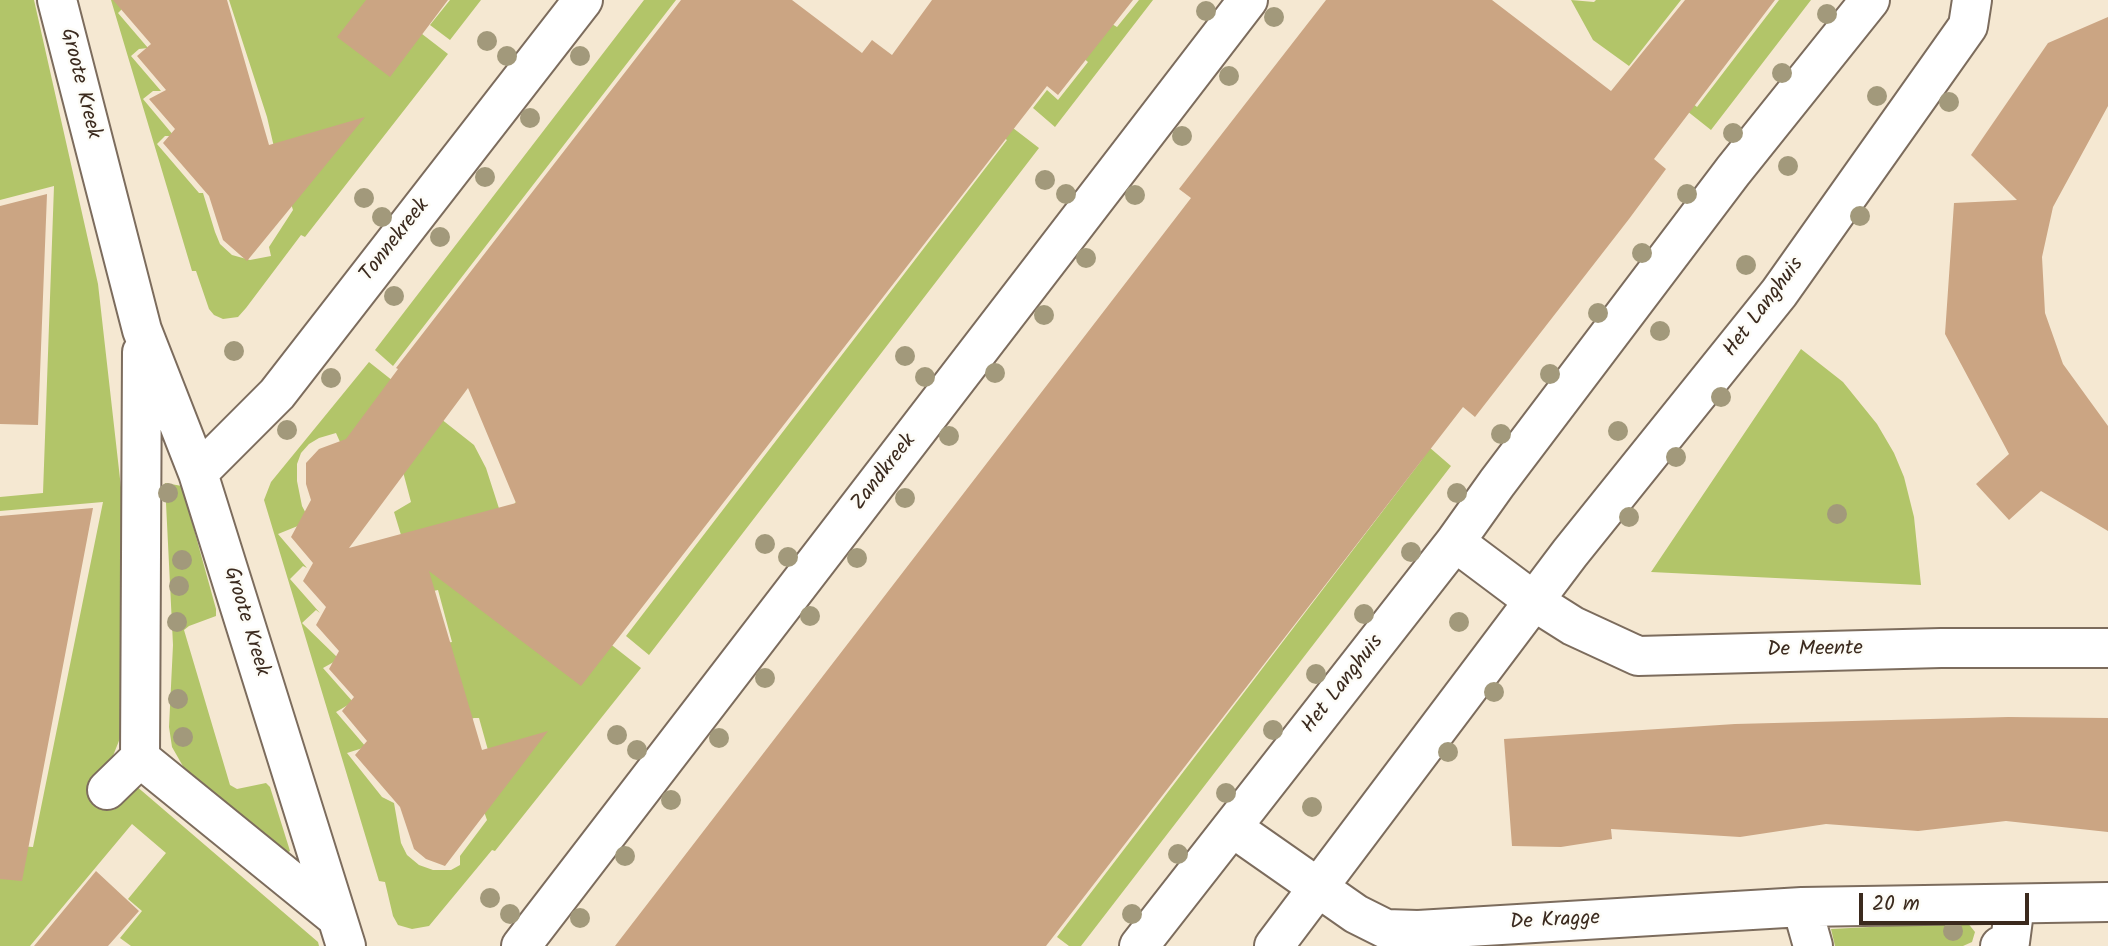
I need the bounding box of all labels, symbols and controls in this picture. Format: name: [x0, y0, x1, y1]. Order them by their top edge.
street label: Groote Kreek: [53, 26, 105, 142]
street label: Tonnekreek: [356, 195, 436, 287]
street label: Het Langhuis: [1719, 253, 1811, 363]
street label: Zandkreek: [847, 430, 923, 516]
street label: Groote Kreek: [216, 564, 274, 680]
street label: Het Langhuis: [1298, 631, 1390, 739]
street label: De Meente: [1767, 638, 1863, 664]
scale bar: [1863, 880, 2033, 924]
text: 20 m: [1872, 888, 1920, 921]
street label: De Kragge: [1509, 907, 1601, 937]

